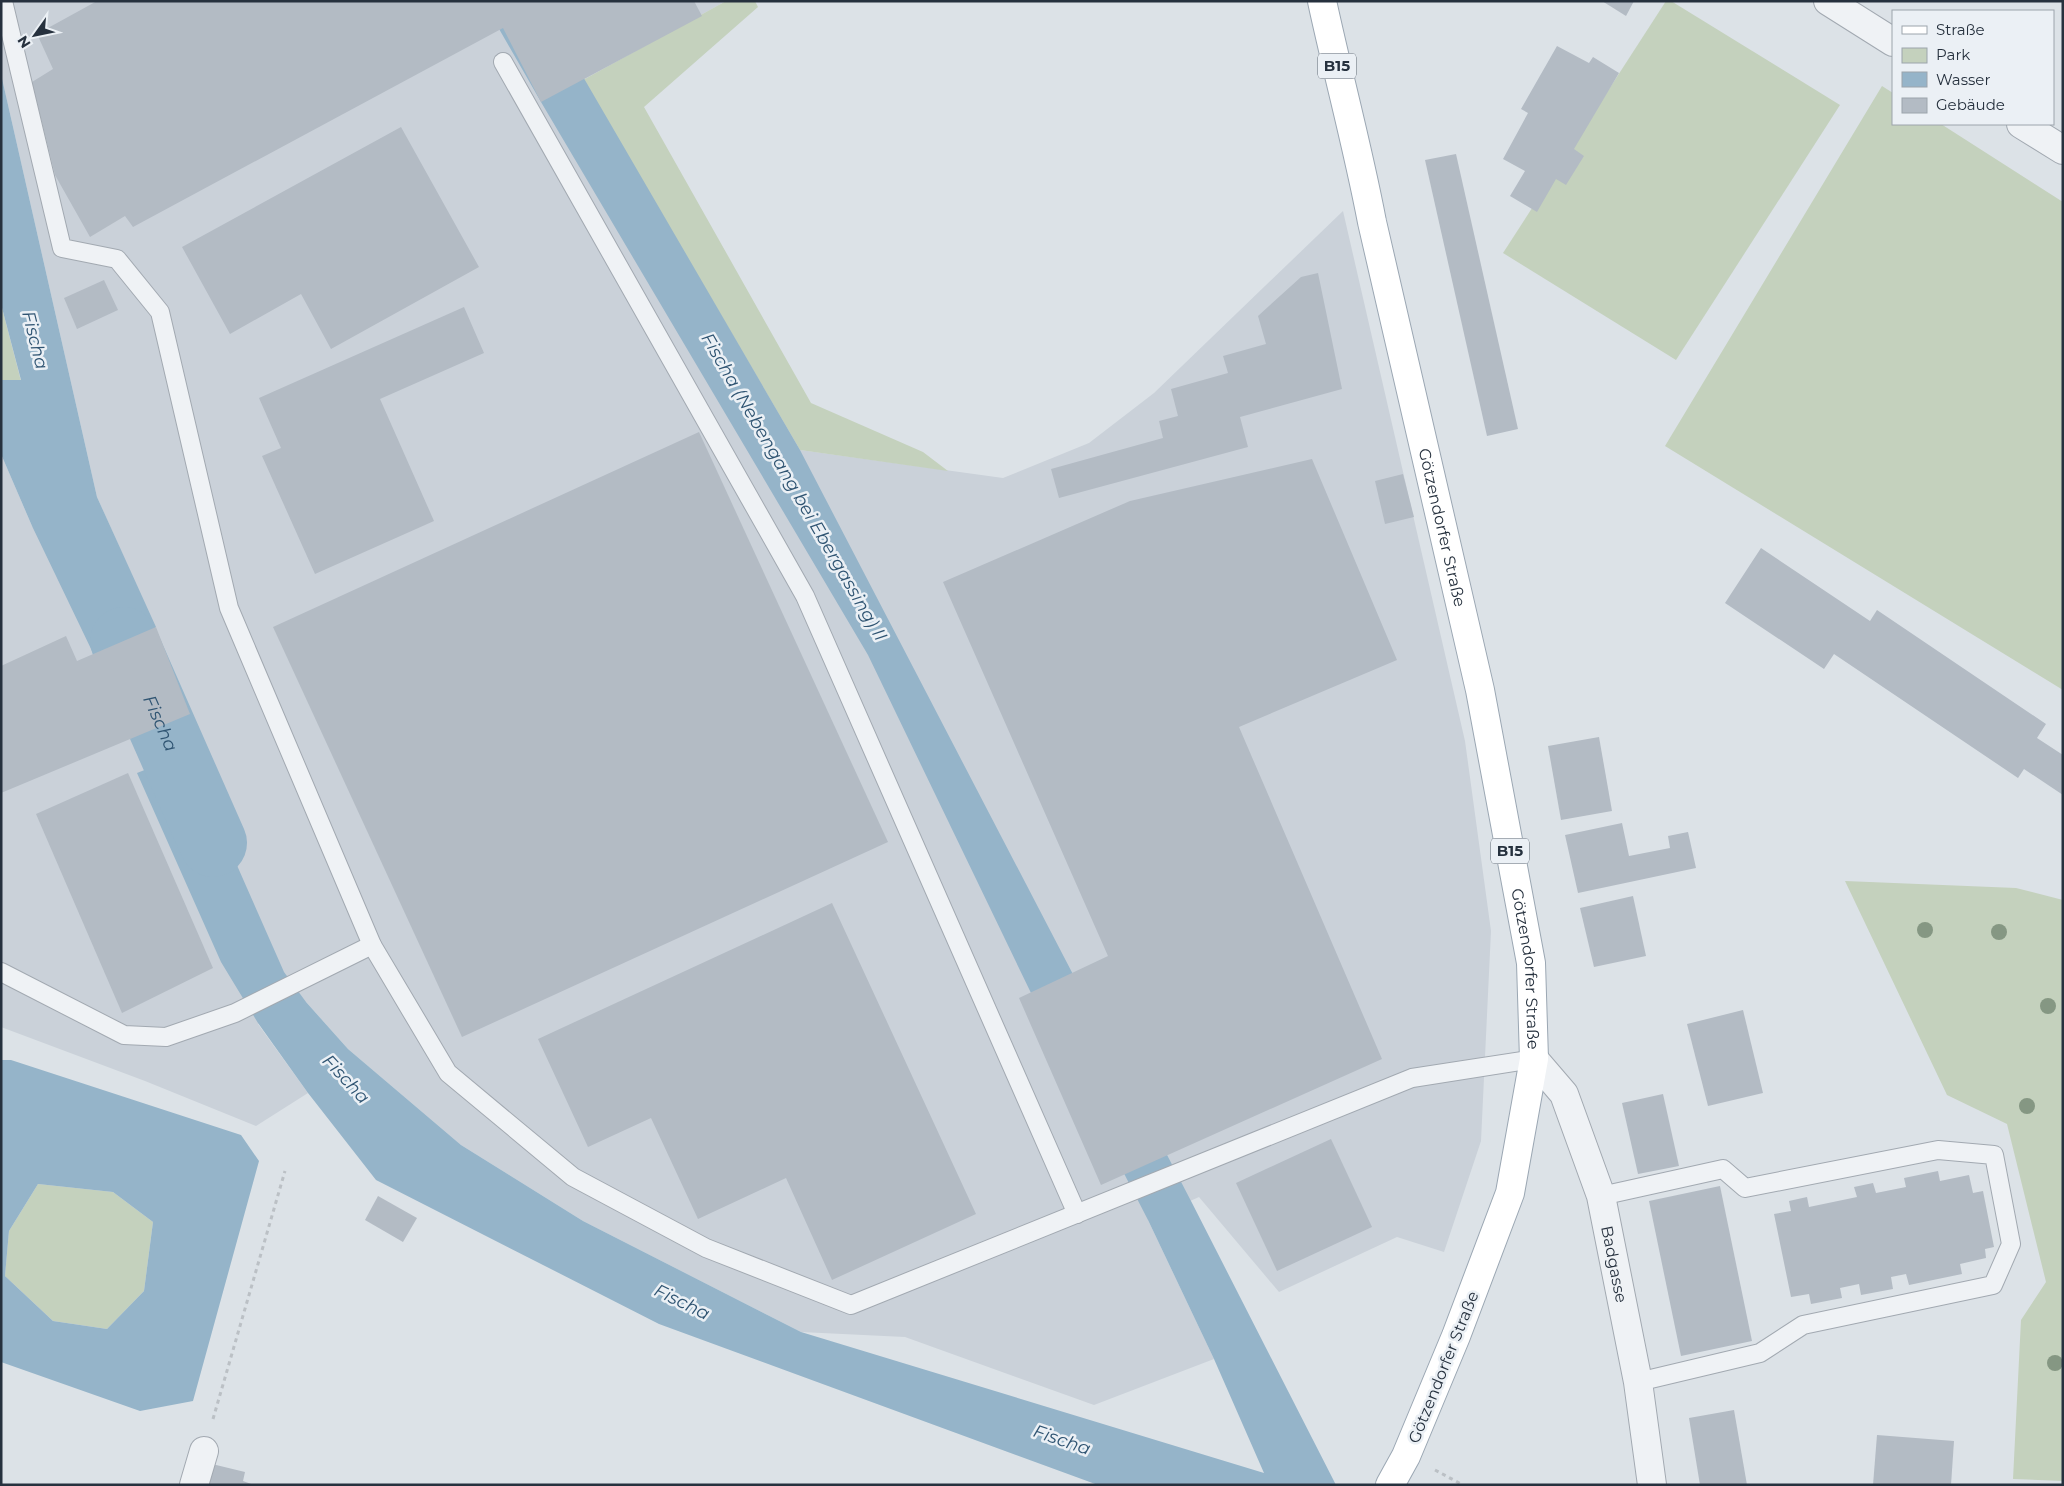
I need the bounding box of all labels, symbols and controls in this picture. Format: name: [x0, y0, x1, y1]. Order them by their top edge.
north arrow: [10, 10, 60, 60]
legend: [1892, 10, 2054, 125]
text: Straße: [1936, 20, 1985, 39]
text: N: [13, 32, 35, 52]
text: Park: [1936, 45, 1970, 64]
road number: B15: [1318, 54, 1356, 78]
text: Wasser: [1936, 70, 1990, 89]
text: Gebäude: [1936, 95, 2005, 114]
water label: Fischa: [17, 309, 53, 371]
water label: Fischa (Nebengang bei Ebergassing) II: [696, 329, 892, 645]
street label: Götzendorfer Straße: [1414, 446, 1469, 609]
water label: Fischa: [138, 692, 182, 755]
road number: B15: [1491, 838, 1529, 864]
street label: Götzendorfer Straße: [1507, 887, 1543, 1050]
water label: Fischa: [318, 1050, 374, 1108]
street label: Badgasse: [1597, 1224, 1631, 1304]
water label: Fischa: [650, 1279, 714, 1325]
street label: Götzendorfer Straße: [1404, 1288, 1483, 1446]
water label: Fischa: [1030, 1420, 1094, 1460]

